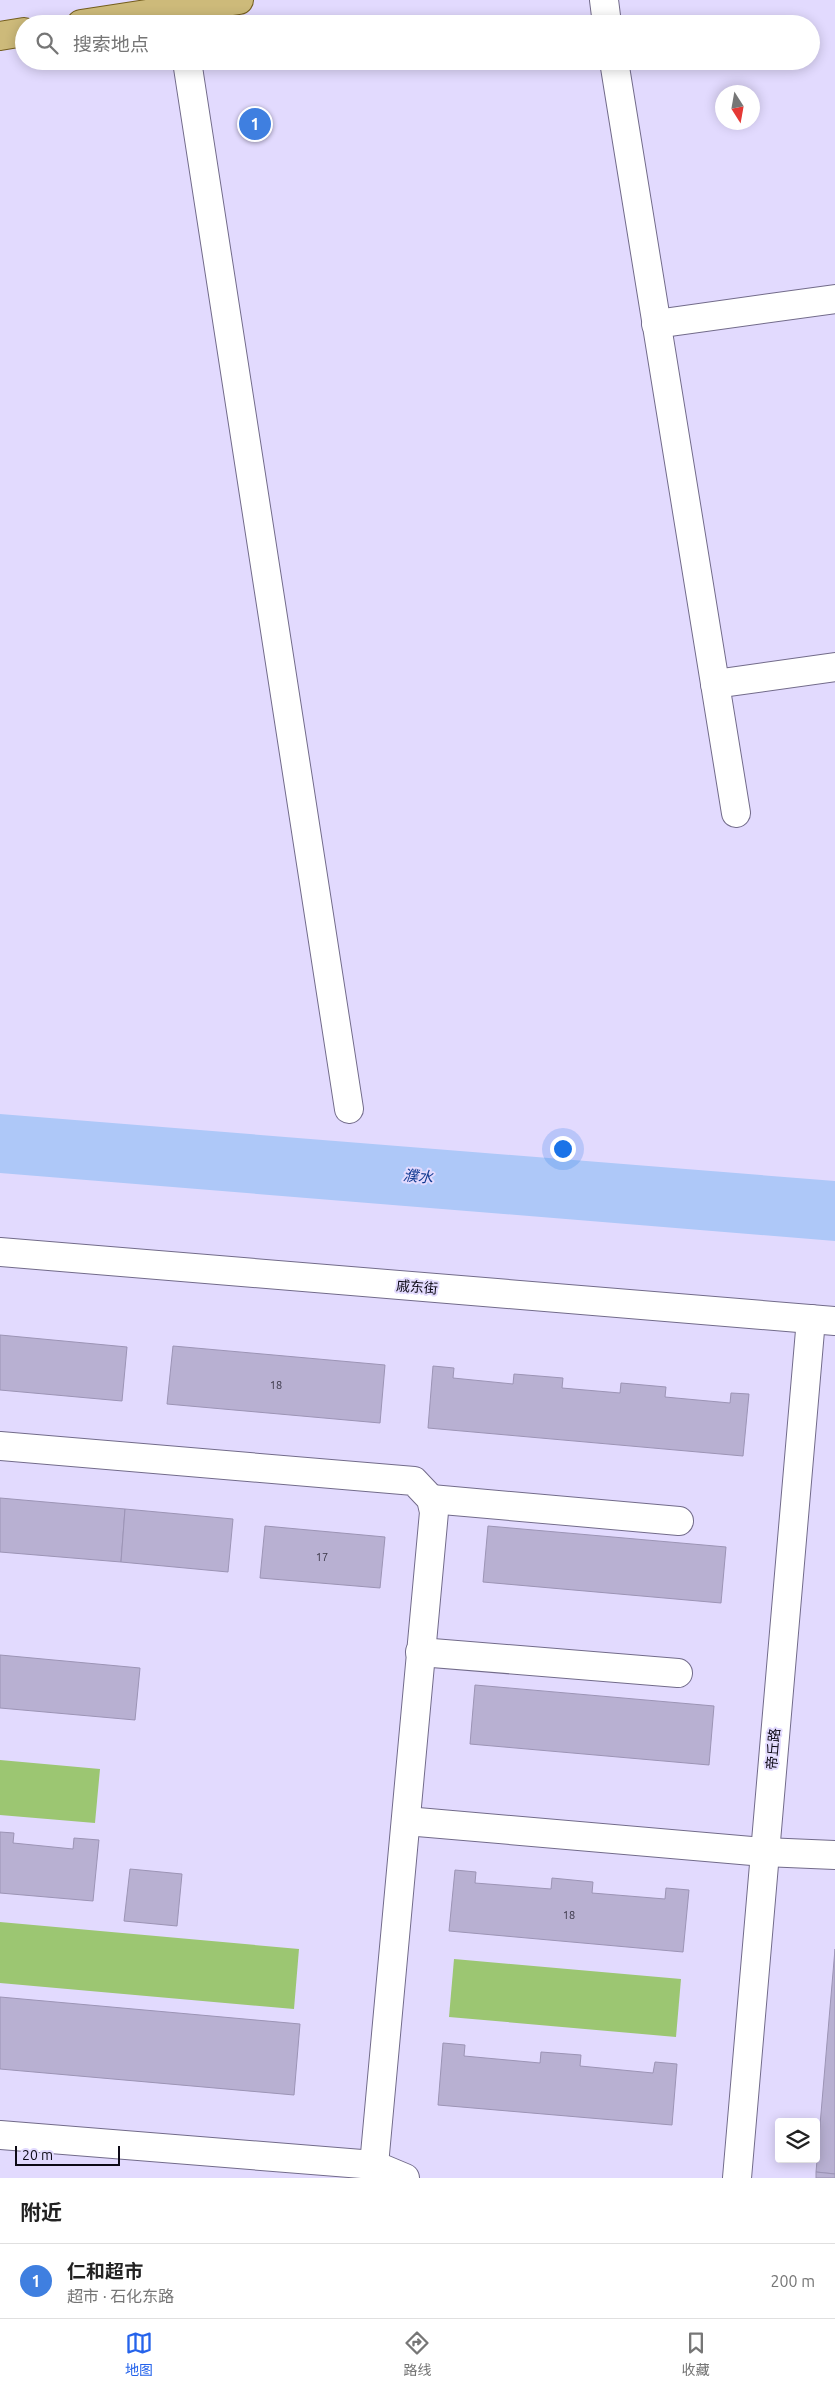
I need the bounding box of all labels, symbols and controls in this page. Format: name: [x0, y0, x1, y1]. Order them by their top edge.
search box: [15, 15, 820, 70]
icon: search: [33, 29, 61, 57]
text: 搜索地点: [73, 33, 149, 55]
north arrow: [715, 85, 760, 130]
pin: 1: [239, 105, 271, 143]
your location: [550, 1136, 576, 1162]
water label: 濮水: [402, 1166, 435, 1186]
street label: 戚东街: [395, 1277, 439, 1297]
house number: 18: [270, 1379, 282, 1391]
house number: 17: [316, 1551, 328, 1563]
street label: 帝丘路: [763, 1727, 783, 1771]
house number: 18: [563, 1909, 575, 1921]
map controls: [775, 2118, 820, 2163]
button: layers: [775, 2118, 820, 2163]
scale bar: [15, 2143, 120, 2166]
text: 20 m: [22, 2147, 53, 2163]
text: 附近: [20, 2200, 62, 2224]
text: 仁和超市: [67, 2260, 143, 2282]
text: 1: [31, 2272, 41, 2290]
text: 200 m: [770, 2272, 815, 2290]
text: 超市 · 石化东路: [67, 2287, 174, 2305]
tab: 地图: [125, 2329, 153, 2379]
tab: 路线: [403, 2329, 431, 2379]
tab: 收藏: [682, 2329, 710, 2379]

